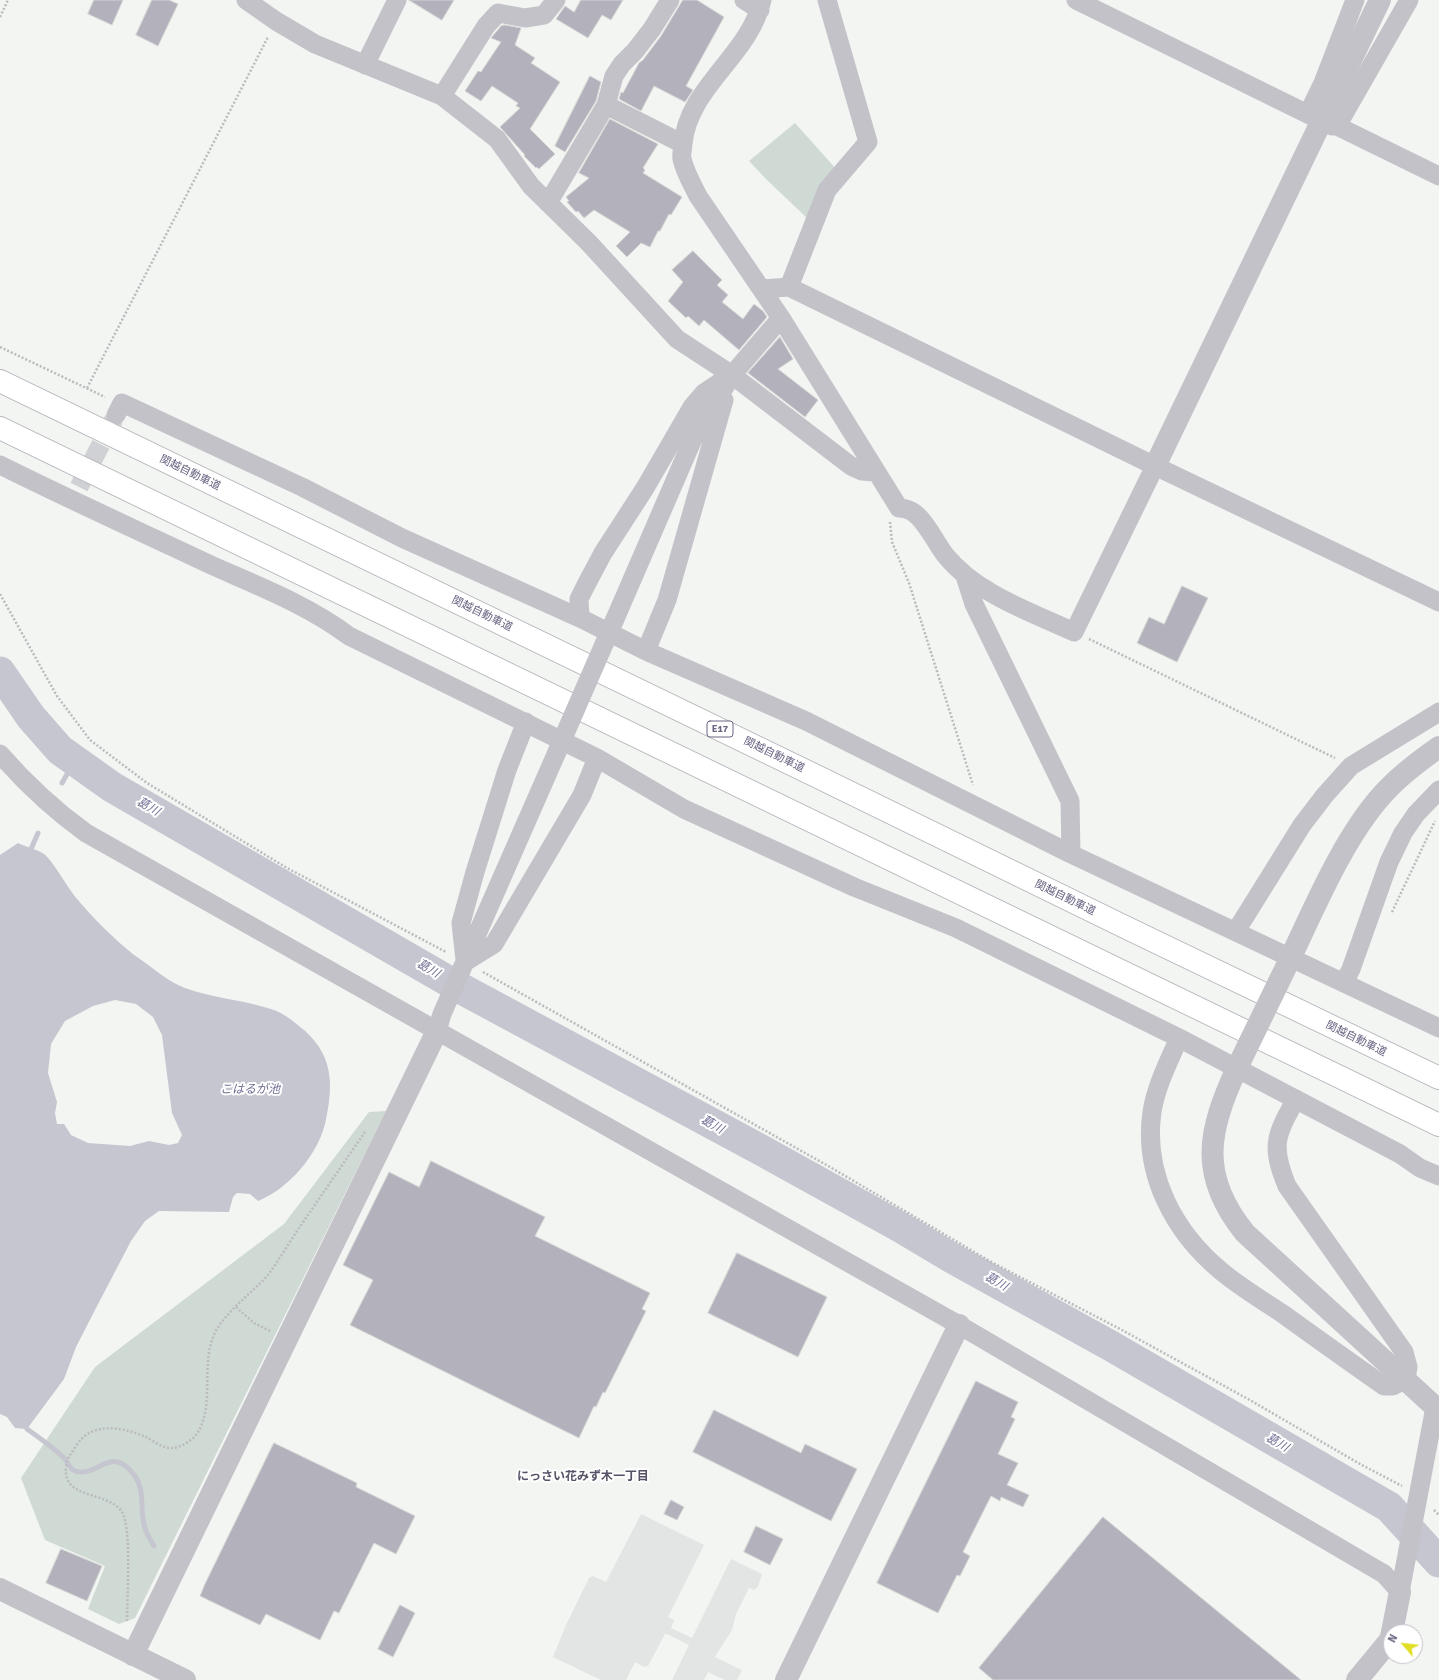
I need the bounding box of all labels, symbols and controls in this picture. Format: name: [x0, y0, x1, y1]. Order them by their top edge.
street label: 関越自動車道: [157, 453, 223, 493]
street label: 関越自動車道: [449, 594, 515, 634]
road number: E17: [707, 721, 733, 737]
street label: 関越自動車道: [741, 735, 807, 775]
water label: 葛川: [134, 795, 162, 819]
street label: 関越自動車道: [1032, 878, 1098, 918]
water label: 葛川: [414, 957, 442, 981]
street label: 関越自動車道: [1323, 1019, 1389, 1059]
water label: こはるが池: [220, 1083, 280, 1097]
water label: 葛川: [698, 1113, 726, 1137]
water label: 葛川: [982, 1270, 1010, 1294]
water label: 葛川: [1263, 1431, 1291, 1455]
district label: にっさい花みず木一丁目: [517, 1470, 649, 1484]
north arrow: [1383, 1624, 1423, 1664]
text: N: [1385, 1632, 1400, 1645]

